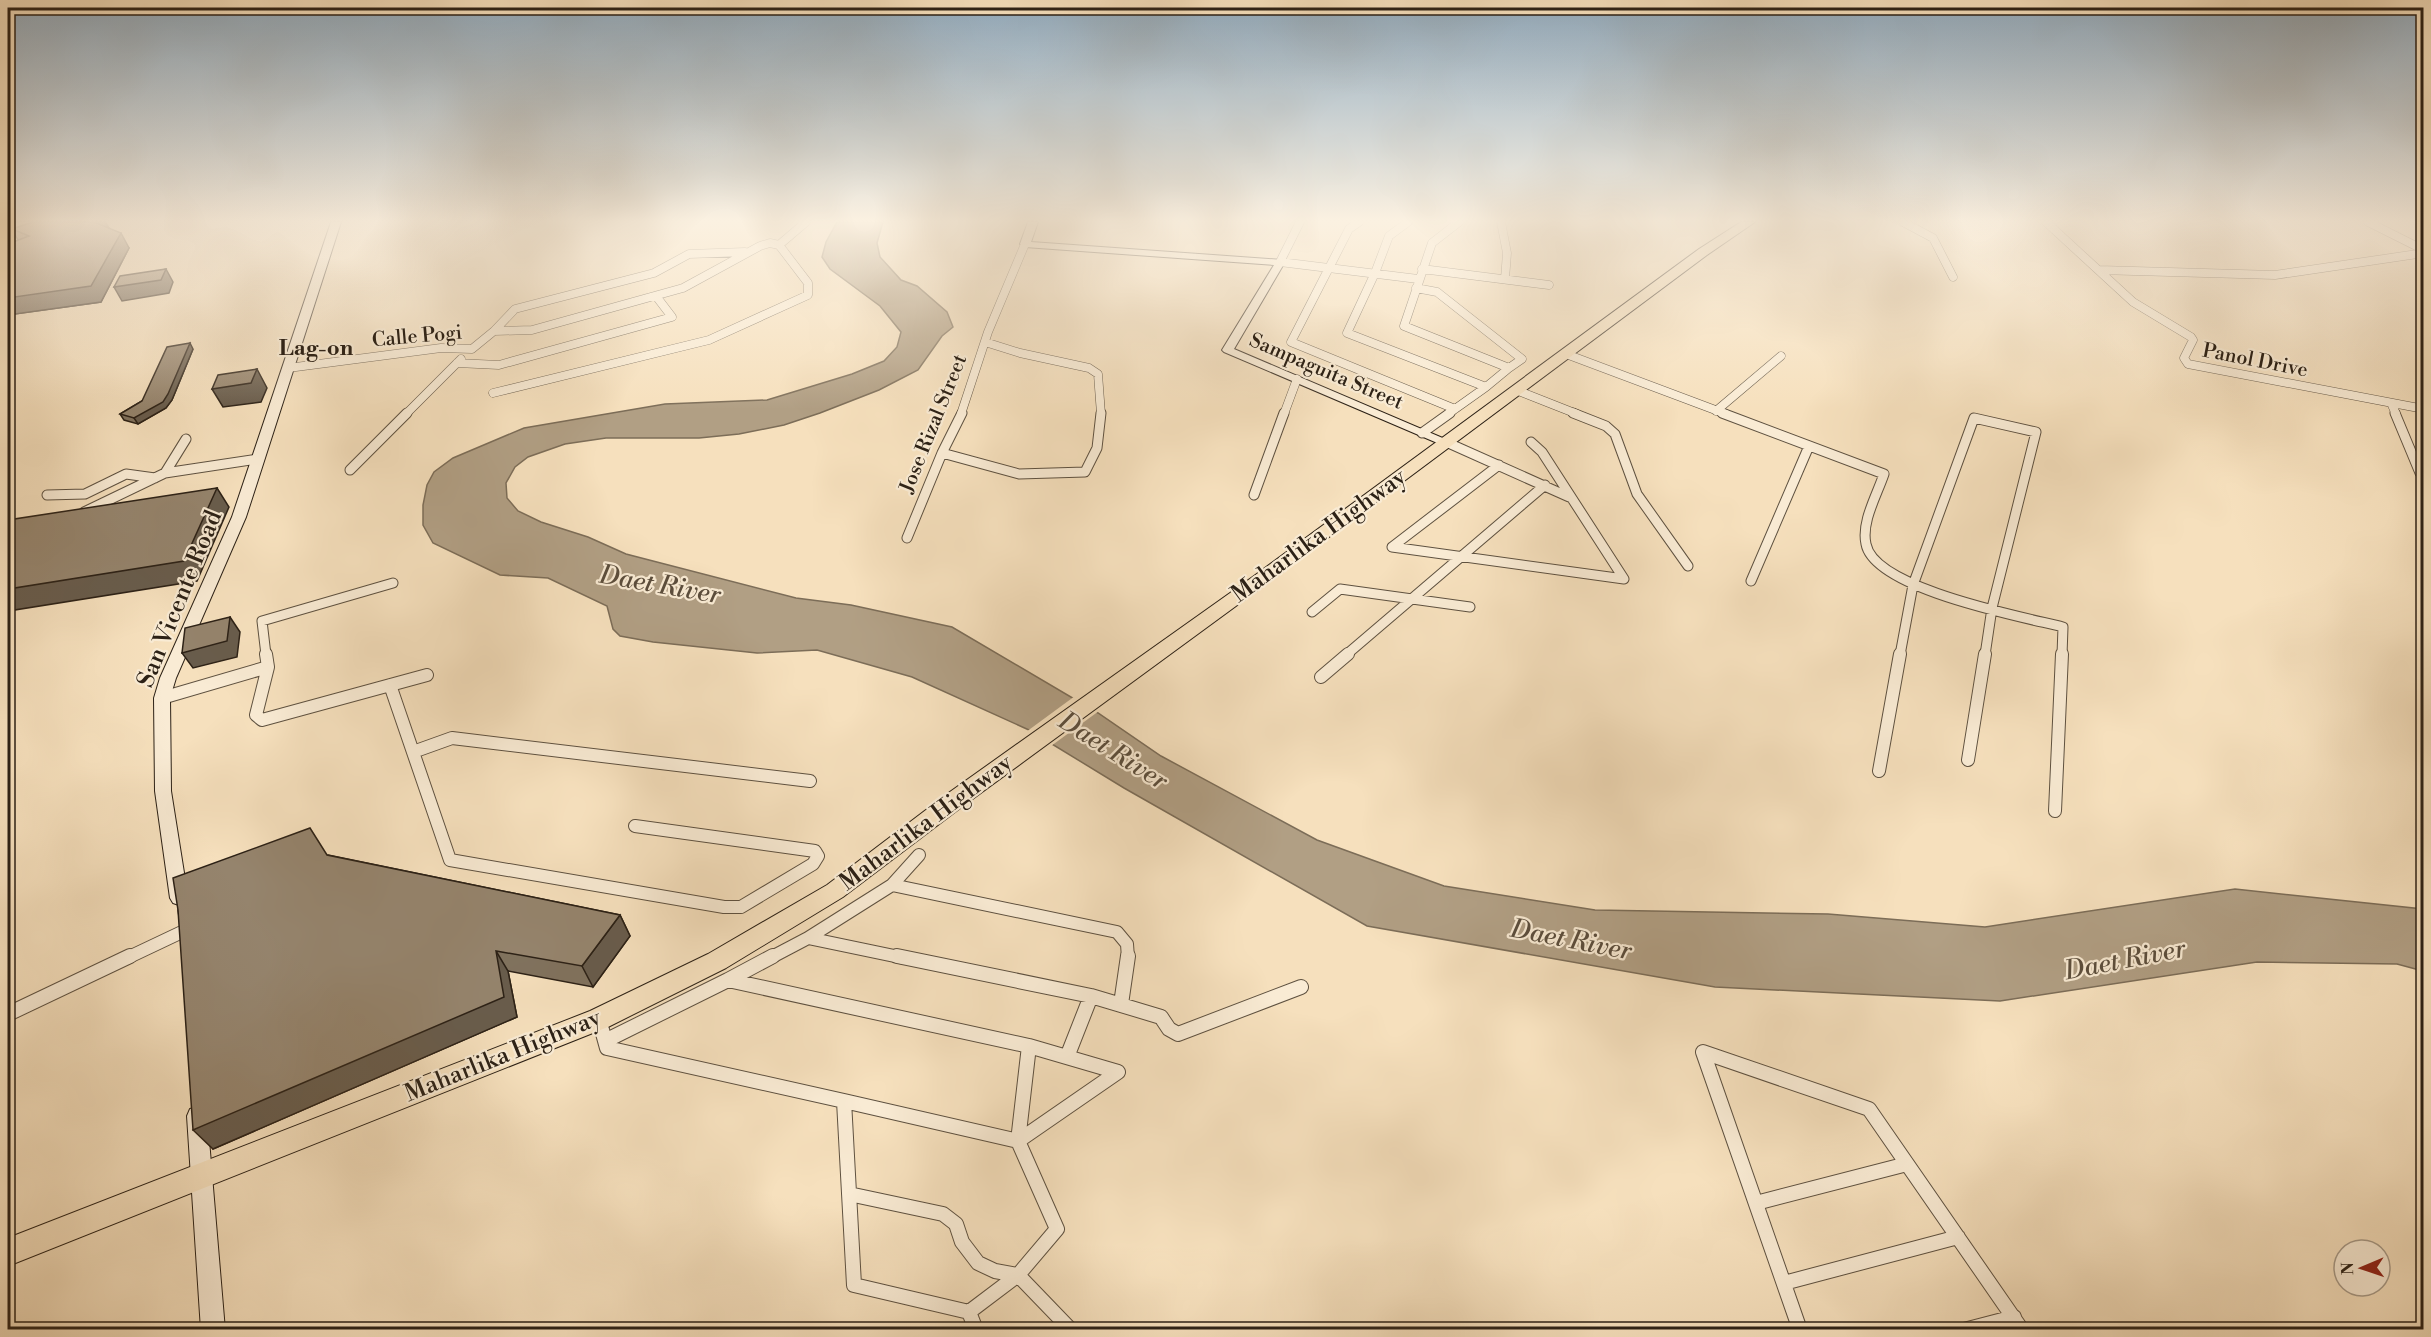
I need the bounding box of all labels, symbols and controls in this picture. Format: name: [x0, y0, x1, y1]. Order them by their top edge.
street label: Calle Pogi: [371, 321, 464, 353]
street label: Sampaguita Street: [1245, 328, 1407, 416]
district label: Lag-on: [279, 335, 354, 362]
street label: Panol Drive: [2200, 339, 2310, 383]
street label: Jose Rizal Street: [894, 351, 973, 498]
street label: Maharlika Highway: [1226, 462, 1413, 610]
street label: San Vicente Road: [131, 506, 229, 692]
water label: Daet River: [596, 558, 724, 612]
water label: Daet River: [1052, 704, 1174, 798]
street label: Maharlika Highway: [833, 748, 1019, 898]
water label: Daet River: [1507, 912, 1635, 968]
water label: Daet River: [2061, 932, 2189, 988]
street label: Maharlika Highway: [400, 1003, 606, 1109]
north arrow: [2332, 1238, 2392, 1298]
text: N: [2338, 1261, 2358, 1275]

